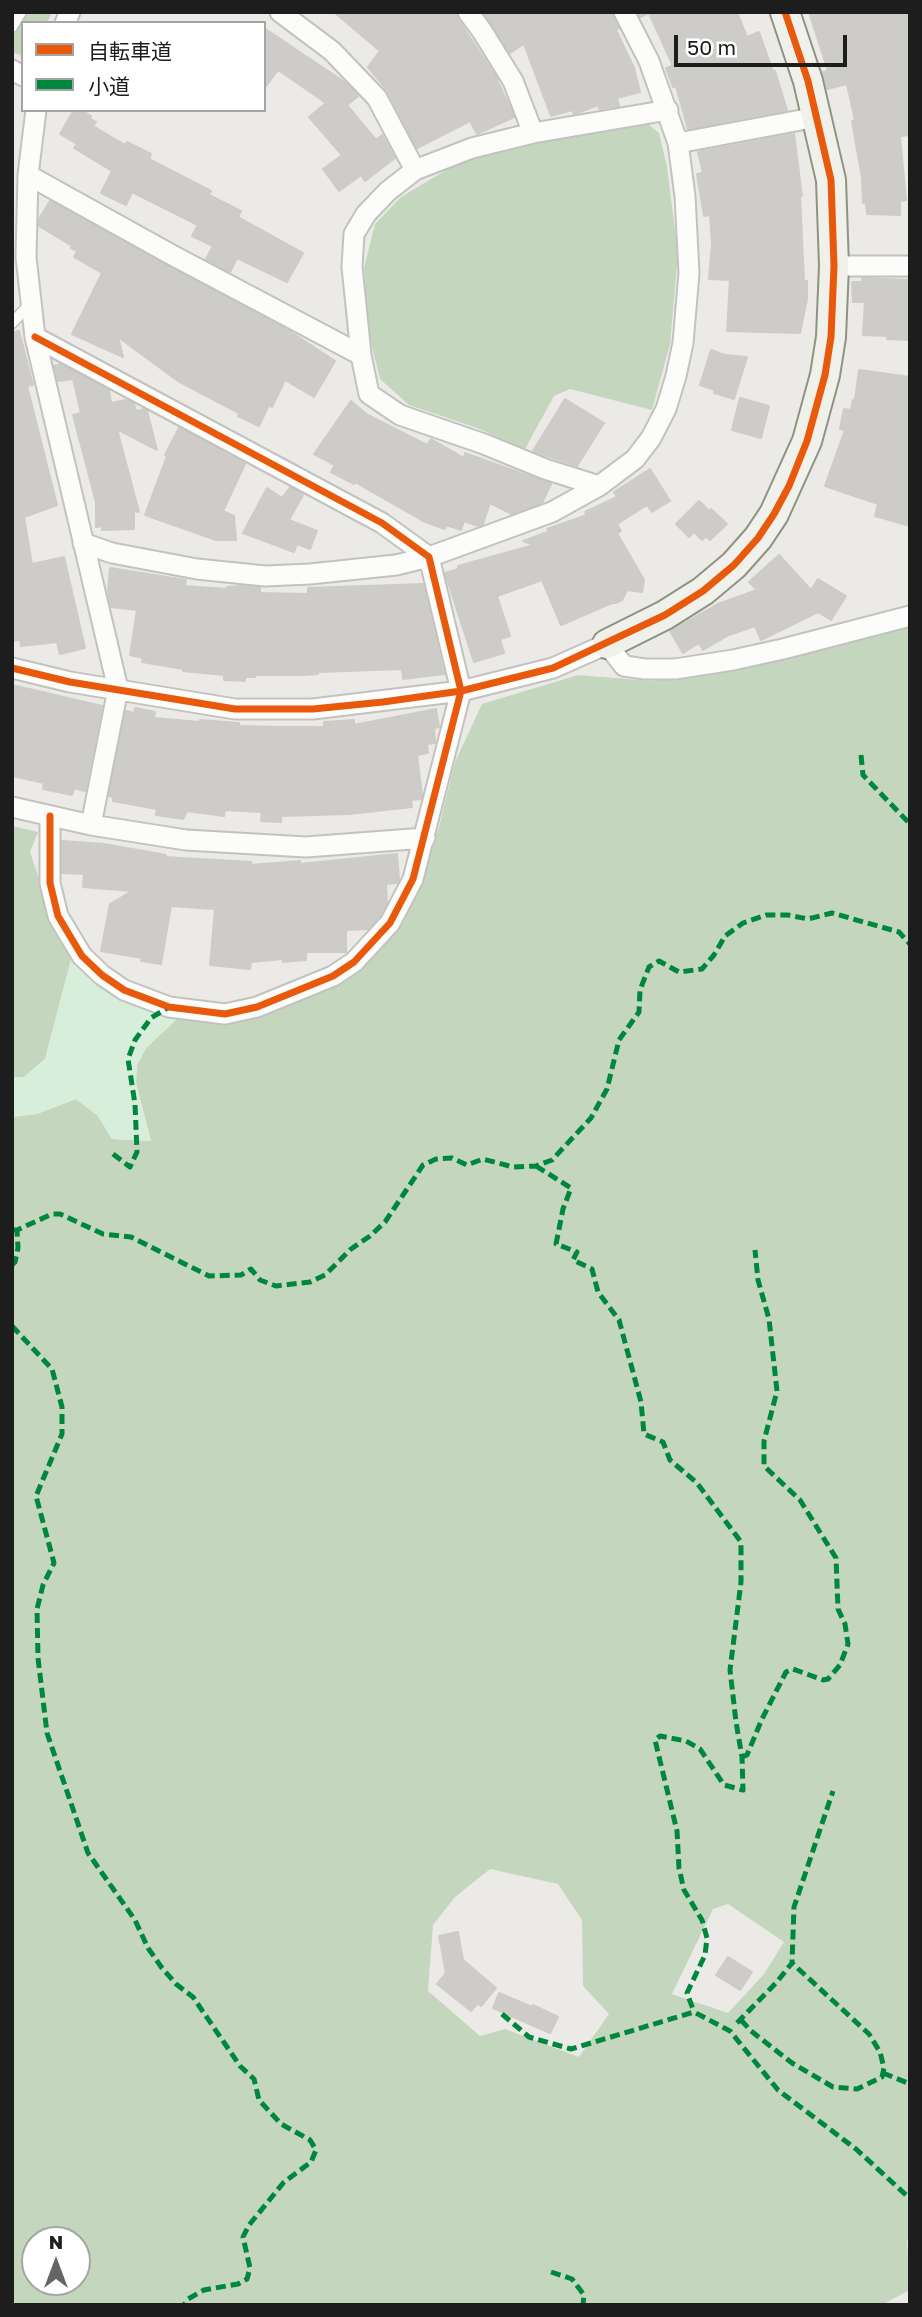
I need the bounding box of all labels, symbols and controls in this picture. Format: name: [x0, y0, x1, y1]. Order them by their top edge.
legend: [21, 21, 266, 112]
scale bar: [677, 21, 850, 65]
text: 50 m: [687, 34, 736, 60]
text: 自転車道: [88, 38, 172, 64]
text: 小道: [88, 73, 130, 99]
north arrow: [21, 2226, 91, 2296]
text: N: [49, 2230, 63, 2253]

